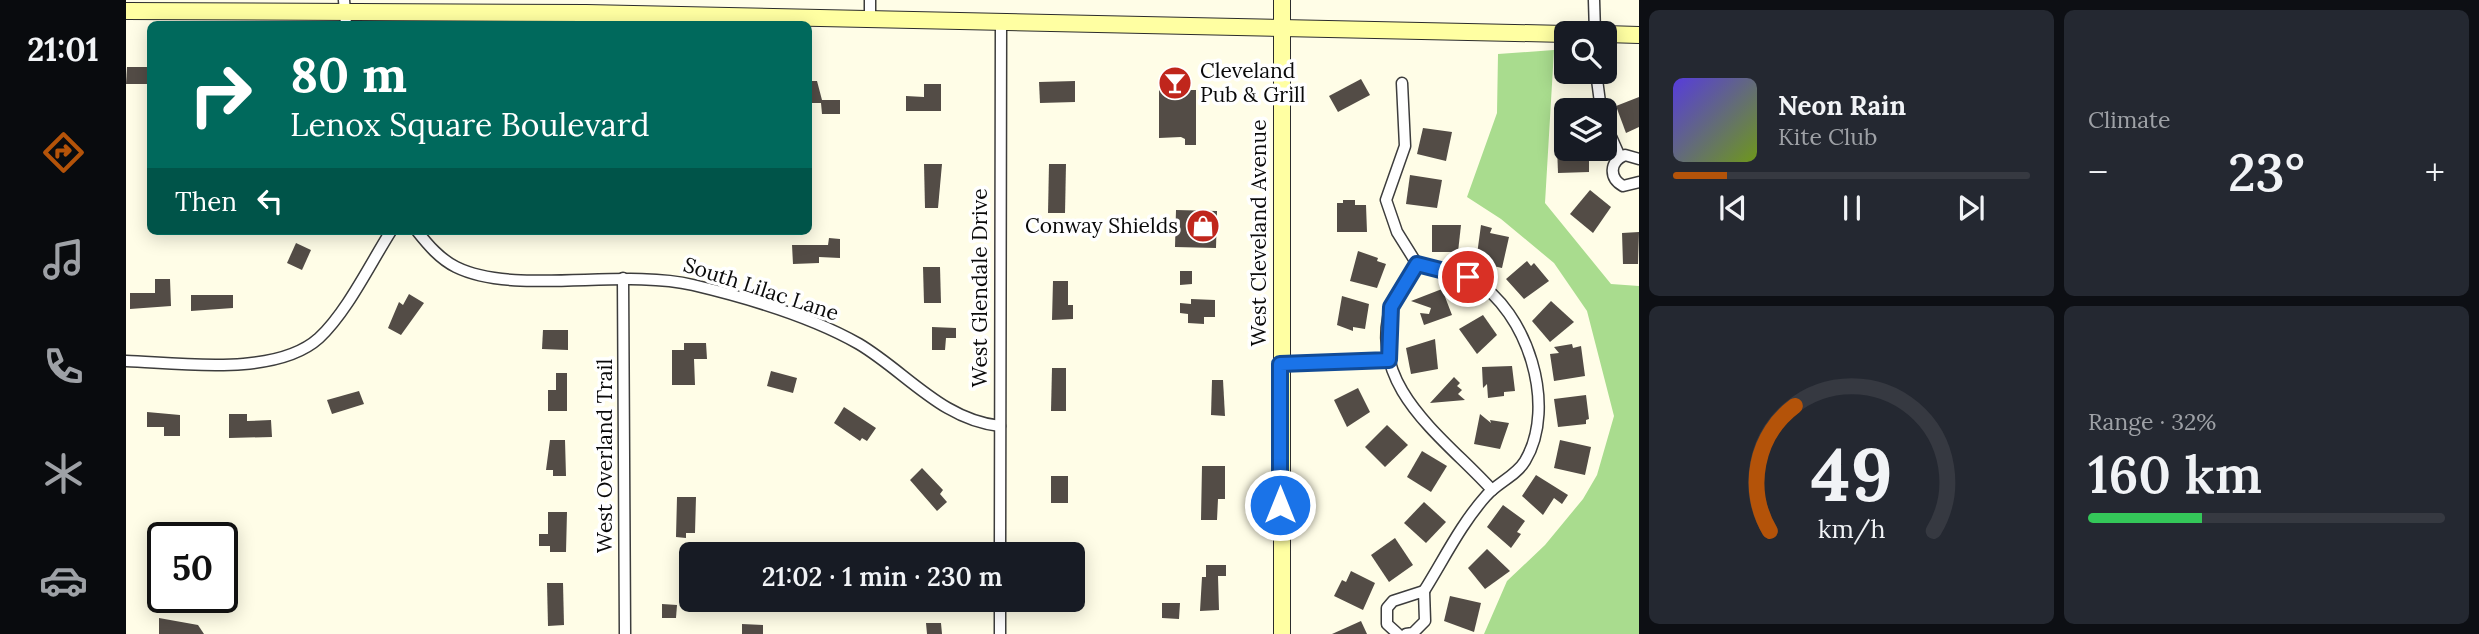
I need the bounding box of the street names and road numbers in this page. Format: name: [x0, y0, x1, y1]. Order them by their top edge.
street label: West Cleveland Avenue: [1245, 119, 1272, 347]
street label: West Glendale Drive: [966, 188, 993, 388]
street label: South Lilac Lane: [680, 251, 842, 326]
street label: West Overland Trail: [591, 359, 618, 553]

